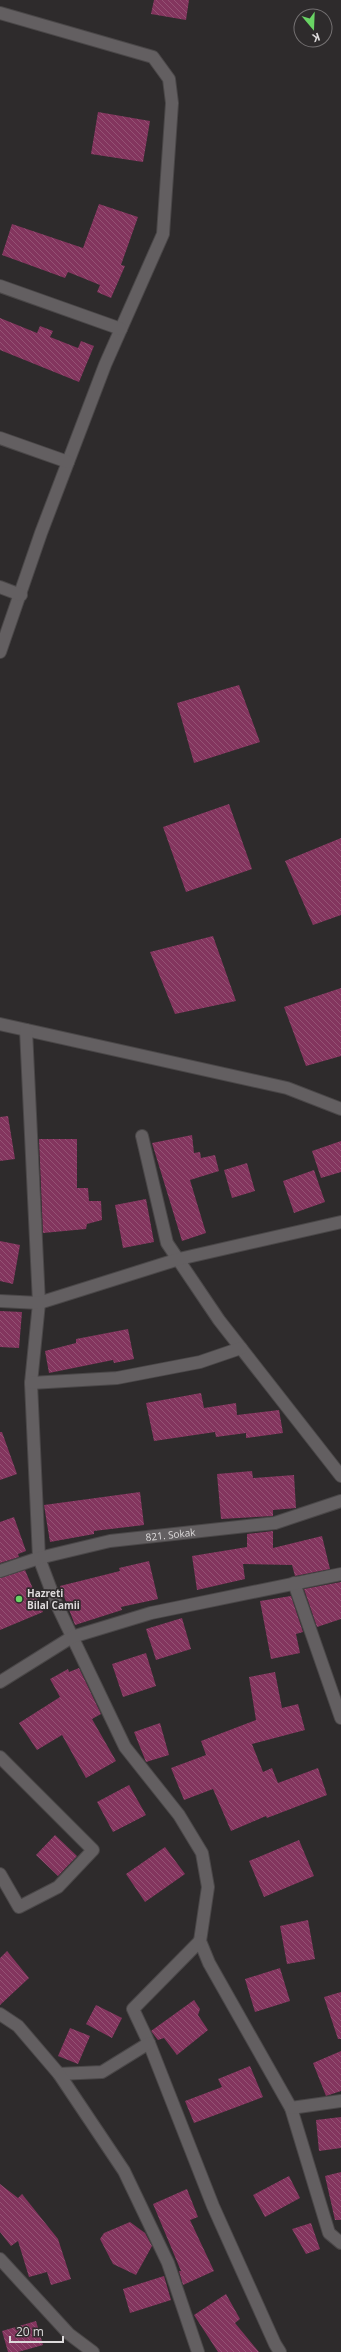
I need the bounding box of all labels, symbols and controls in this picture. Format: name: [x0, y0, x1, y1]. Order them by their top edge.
north arrow: [293, 8, 333, 48]
text: K: [310, 30, 322, 46]
street label: 821. Sokak: [145, 1525, 197, 1544]
place label: Hazreti Bilal Camii: [27, 1586, 80, 1612]
marker: Hazreti Bilal Camii: [14, 1594, 24, 1604]
scale bar: [10, 2318, 63, 2344]
text: 20 m: [16, 2323, 44, 2340]

